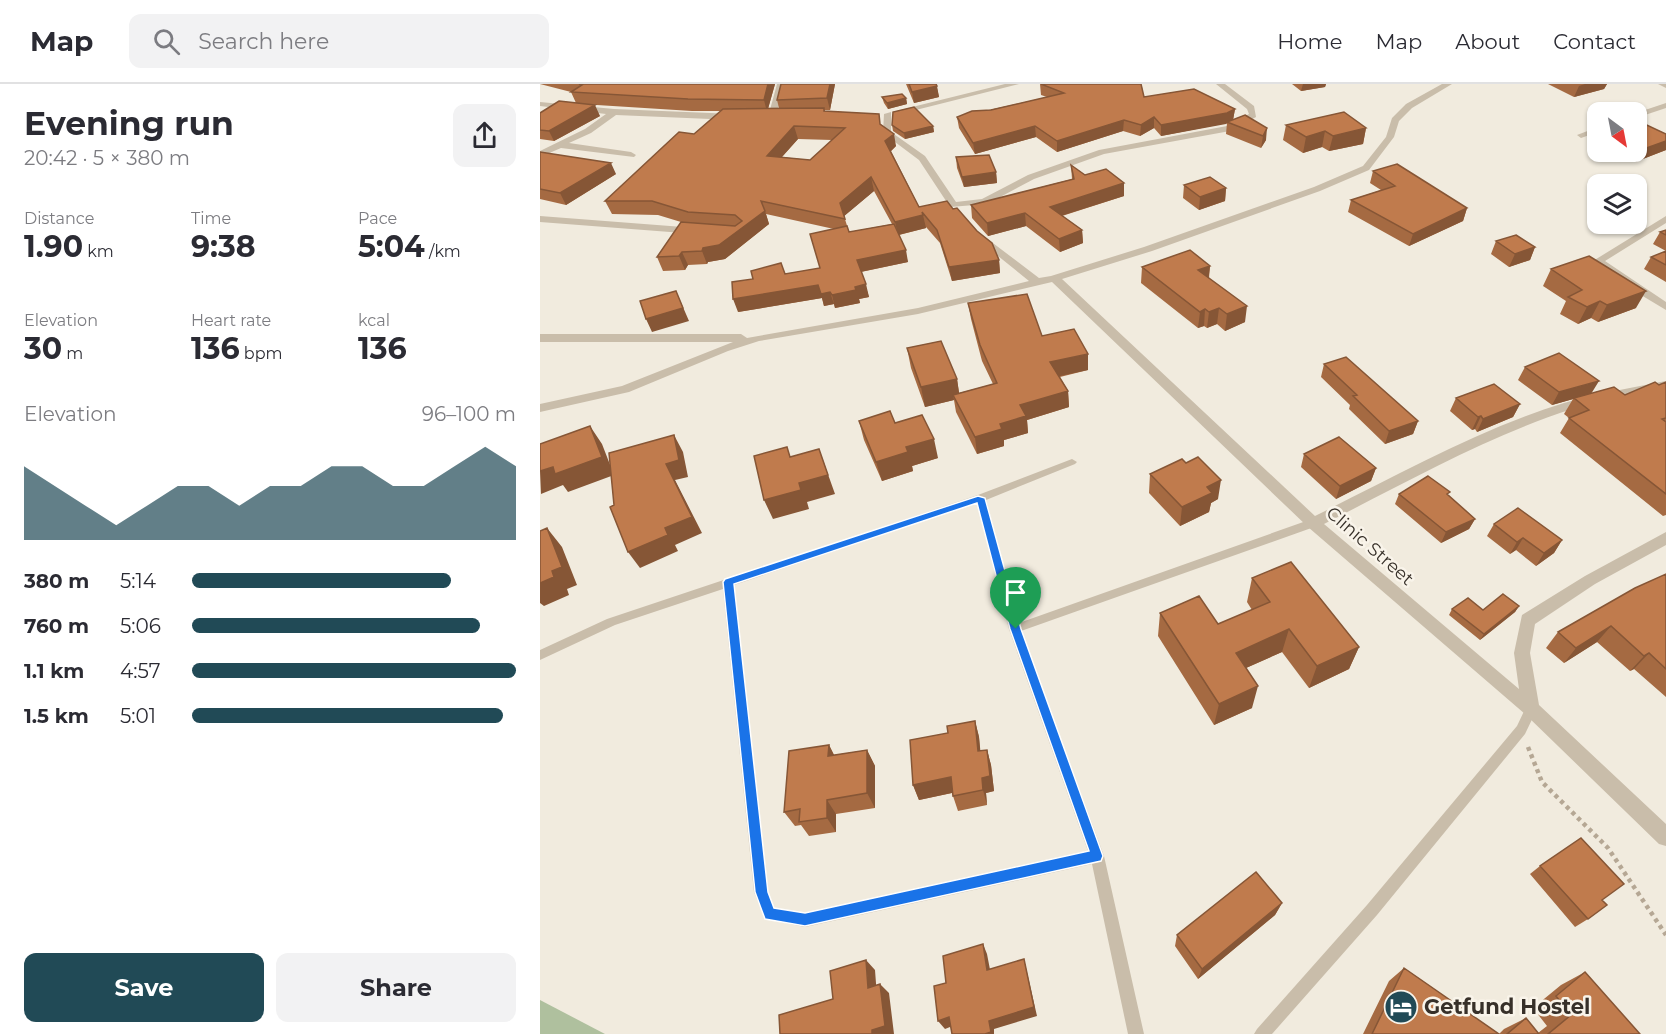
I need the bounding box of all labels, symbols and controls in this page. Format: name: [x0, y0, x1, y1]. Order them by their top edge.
search box: [129, 14, 549, 68]
text: Map: [30, 24, 93, 58]
icon: search: [150, 25, 183, 58]
text: Search here: [198, 28, 329, 55]
text: Home: [1277, 29, 1342, 54]
text: Map: [1375, 29, 1422, 54]
text: About: [1455, 29, 1520, 54]
text: Contact: [1553, 29, 1636, 54]
north arrow: [1587, 102, 1647, 162]
map controls: [1587, 102, 1647, 234]
text: Evening run: [24, 103, 234, 143]
button: share: [453, 104, 516, 167]
text: 20:42 · 5 × 380 m: [24, 146, 190, 170]
button: layers: [1587, 174, 1647, 234]
text: Distance: [24, 209, 94, 228]
text: Time: [191, 209, 231, 228]
text: Pace: [358, 209, 397, 228]
text: 1.90: [24, 228, 83, 265]
text: 9:38: [191, 228, 256, 265]
text: 5:04: [358, 228, 425, 265]
text: km: [83, 242, 114, 261]
text: /km: [425, 242, 461, 261]
text: Elevation: [24, 311, 98, 330]
text: Heart rate: [191, 311, 271, 330]
text: kcal: [358, 311, 390, 330]
text: 30: [24, 330, 62, 367]
text: 136: [191, 330, 240, 367]
text: 136: [358, 330, 407, 367]
text: m: [62, 344, 83, 363]
text: bpm: [240, 344, 283, 363]
text: Elevation: [24, 402, 116, 426]
text: 96–100 m: [422, 402, 516, 426]
street label: Clinic Street: [1322, 502, 1418, 590]
pin: [990, 567, 1041, 629]
text: 380 m: [24, 569, 89, 593]
text: 5:14: [120, 569, 156, 593]
icon: arrive: [999, 576, 1032, 609]
text: 760 m: [24, 614, 89, 638]
text: 5:06: [120, 614, 161, 638]
text: 1.1 km: [24, 659, 84, 683]
text: 4:57: [120, 659, 160, 683]
text: 1.5 km: [24, 704, 89, 728]
text: 5:01: [120, 704, 156, 728]
button: Save: [24, 953, 264, 1022]
button: Share: [276, 953, 516, 1022]
hotel icon: Getfund Hostel: [1383, 989, 1419, 1025]
place label: Getfund Hostel: [1424, 994, 1590, 1019]

